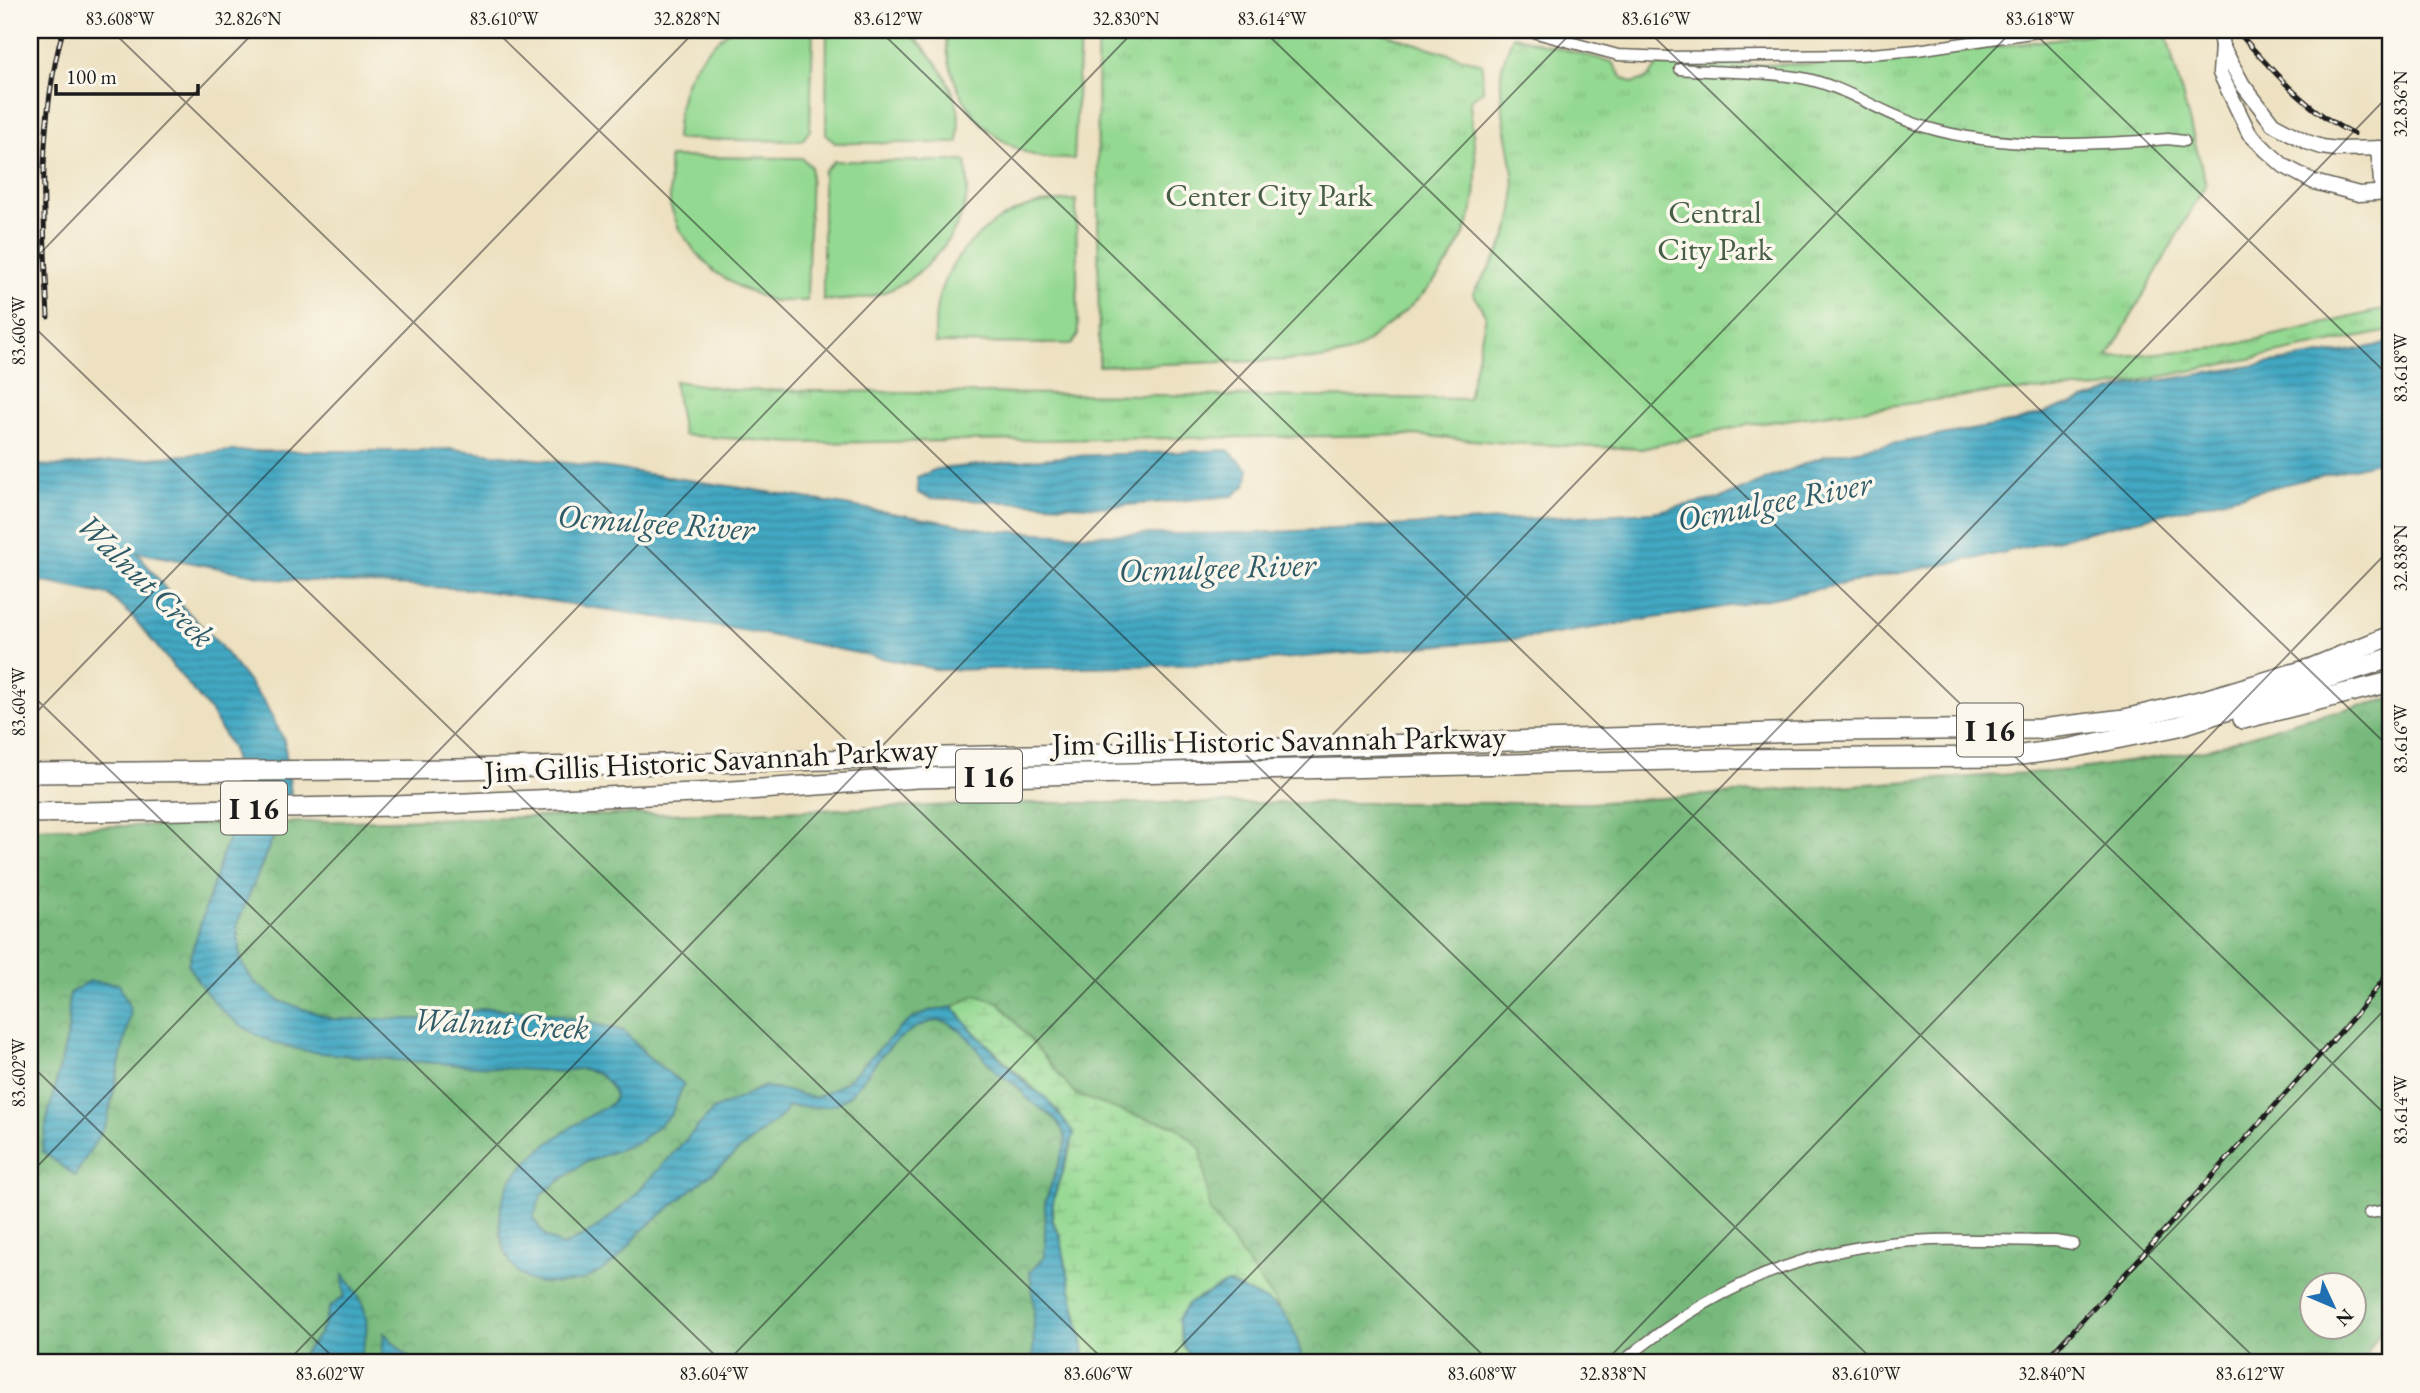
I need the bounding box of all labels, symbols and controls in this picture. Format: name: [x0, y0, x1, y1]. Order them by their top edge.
text: 83.608°W: [85, 7, 155, 30]
text: 32.826°N: [215, 7, 282, 30]
text: 83.610°W: [469, 7, 539, 30]
text: 32.828°N: [654, 7, 721, 30]
text: 83.612°W: [853, 7, 923, 30]
text: 32.830°N: [1093, 7, 1160, 30]
text: 83.614°W: [1237, 7, 1307, 30]
text: 83.616°W: [1621, 7, 1691, 30]
text: 83.618°W: [2005, 7, 2075, 30]
scale bar: [56, 52, 198, 96]
text: 100 m: [66, 63, 117, 90]
text: 32.836°N: [2389, 70, 2412, 137]
park label: Center City Park: [1165, 174, 1374, 216]
park label: Central City Park: [1657, 191, 1774, 270]
text: 83.606°W: [7, 296, 30, 366]
text: 83.618°W: [2389, 333, 2412, 403]
water label: Ocmulgee River: [1673, 461, 1876, 541]
water label: Ocmulgee River: [556, 494, 757, 550]
water label: Walnut Creek: [68, 503, 224, 657]
text: 32.838°N: [2389, 524, 2412, 591]
water label: Ocmulgee River: [1118, 542, 1318, 592]
text: 83.604°W: [7, 667, 30, 737]
road number: I 16: [1957, 704, 2023, 757]
text: 83.616°W: [2389, 704, 2412, 774]
street label: Jim Gillis Historic Savannah Parkway: [1049, 715, 1507, 765]
street label: Jim Gillis Historic Savannah Parkway: [480, 727, 940, 793]
road number: I 16: [956, 750, 1022, 803]
road number: I 16: [221, 782, 287, 834]
water label: Walnut Creek: [412, 997, 590, 1049]
text: 83.602°W: [7, 1038, 30, 1108]
text: 83.614°W: [2389, 1075, 2412, 1145]
north arrow: [2298, 1270, 2368, 1340]
text: N: [2330, 1303, 2359, 1332]
text: 83.602°W: [295, 1362, 365, 1385]
text: 83.604°W: [679, 1362, 749, 1385]
text: 83.606°W: [1063, 1362, 1133, 1385]
text: 83.608°W: [1447, 1362, 1517, 1385]
text: 32.838°N: [1580, 1362, 1647, 1385]
text: 83.610°W: [1831, 1362, 1901, 1385]
text: 32.840°N: [2019, 1362, 2086, 1385]
text: 83.612°W: [2215, 1362, 2285, 1385]

